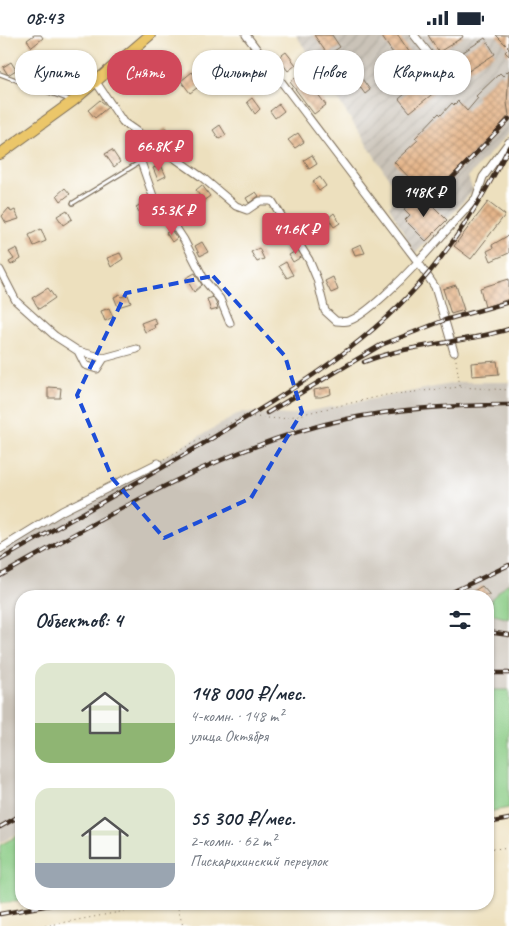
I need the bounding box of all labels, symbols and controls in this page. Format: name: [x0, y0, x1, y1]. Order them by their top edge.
text: 08:43: [25, 6, 63, 30]
chip: Купить: [15, 50, 97, 95]
chip: Снять: [107, 50, 182, 95]
chip: Фильтры: [192, 50, 284, 95]
chip: Новое: [294, 50, 364, 95]
chip: Квартира: [374, 50, 471, 95]
pin: 66.8K ₽: [113, 129, 205, 172]
text: 66.8K ₽: [136, 136, 182, 156]
pin: 148K ₽: [383, 175, 465, 218]
text: 148K ₽: [403, 182, 445, 202]
pin: 55.3K ₽: [126, 193, 218, 236]
text: 55.3K ₽: [150, 200, 194, 220]
pin: 41.6K ₽: [250, 213, 342, 255]
text: 41.6K ₽: [273, 219, 319, 239]
icon: filters: [446, 606, 474, 634]
text: Объектов: 4: [35, 607, 123, 633]
text: 148 000 ₽/мес.: [190, 680, 305, 706]
icon: home: [75, 683, 135, 743]
text: 4-комн. · 148 m²: [190, 706, 283, 726]
text: улица Октября: [190, 726, 268, 746]
text: 55 300 ₽/мес.: [190, 805, 295, 831]
icon: home: [75, 808, 135, 868]
text: 2-комн. · 62 m²: [190, 831, 276, 851]
text: Пискарихинский переулок: [190, 851, 327, 871]

